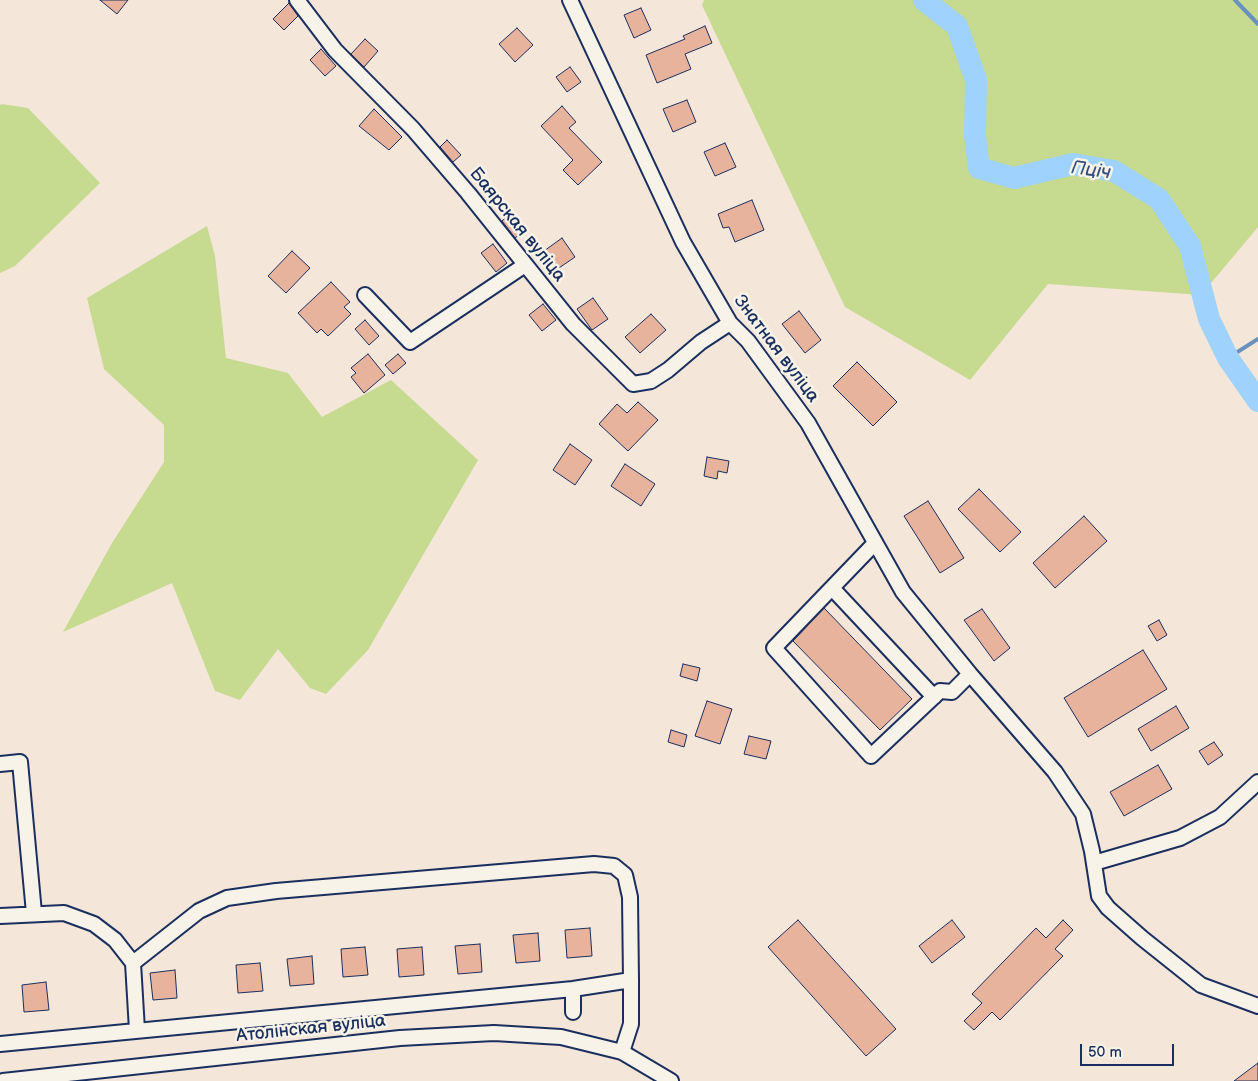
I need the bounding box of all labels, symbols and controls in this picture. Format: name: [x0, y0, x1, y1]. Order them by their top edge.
water label: Пціч: [1070, 157, 1112, 185]
street label: Баярская вуліца: [464, 164, 570, 286]
street label: Знатная вуліца: [729, 291, 823, 407]
street label: Атолінская вуліца: [235, 1010, 387, 1048]
scale bar: [1083, 1034, 1177, 1066]
text: 50 m: [1088, 1043, 1122, 1062]

